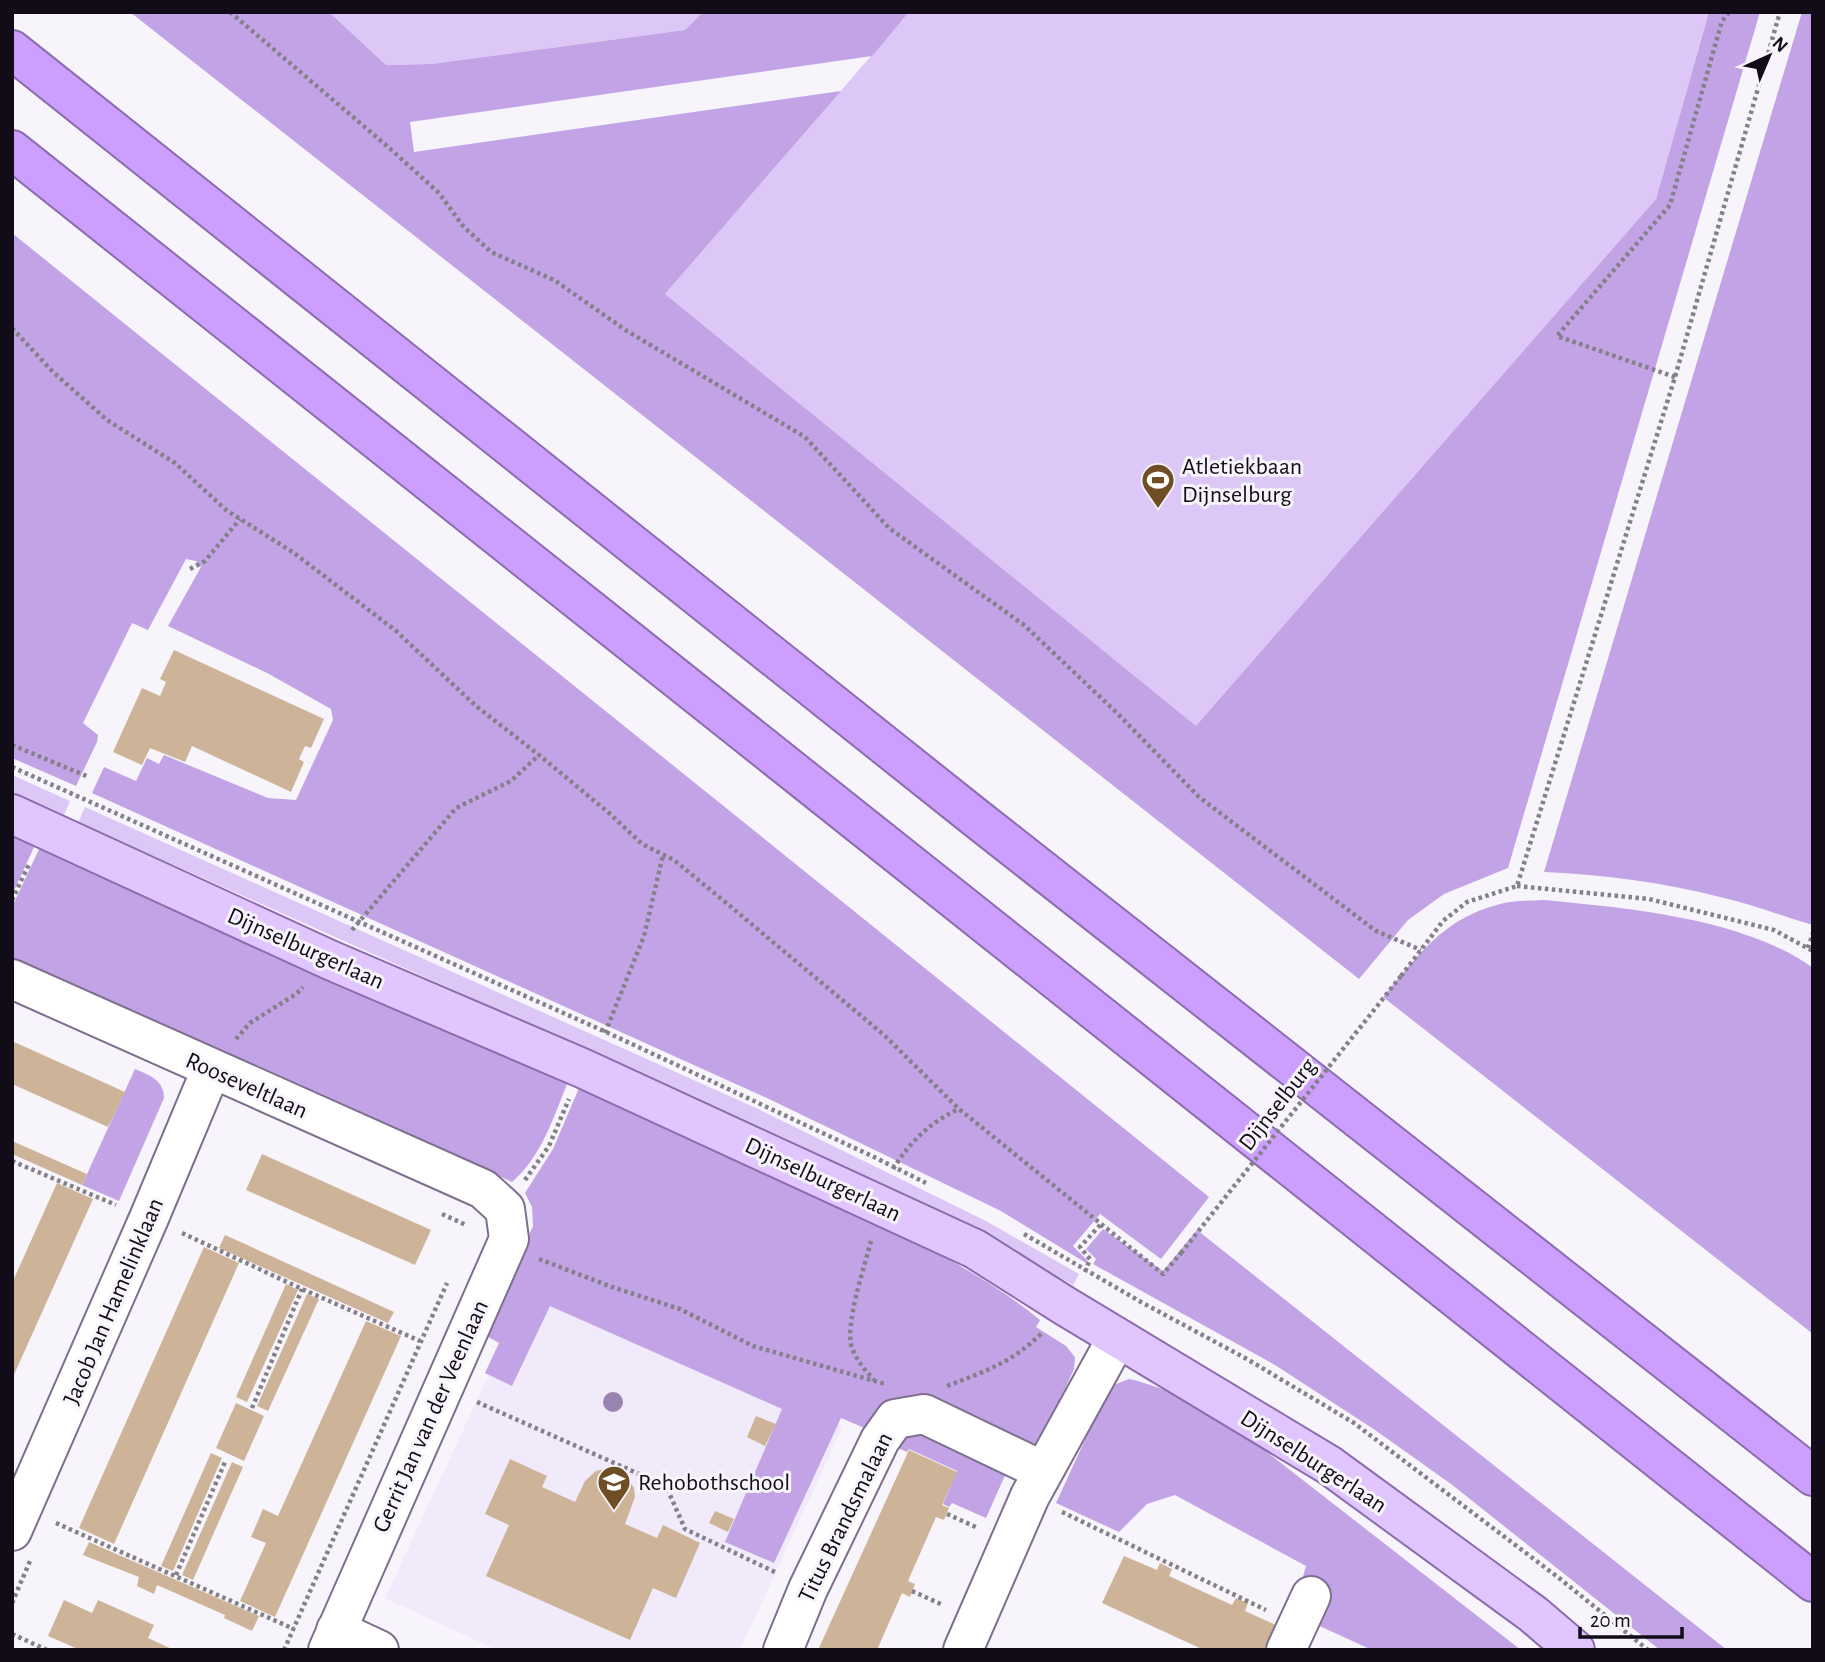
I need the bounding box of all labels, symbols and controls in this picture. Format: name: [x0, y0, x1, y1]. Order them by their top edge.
north arrow: [1734, 21, 1804, 91]
text: N: [1768, 33, 1791, 56]
place label: Atletiekbaan Dijnselburg: [1182, 455, 1302, 507]
sports icon: Atletiekbaan Dijnselburg: [1139, 461, 1177, 510]
street label: Dijnselburgerlaan: [224, 904, 388, 994]
street label: Rooseveltlaan: [182, 1048, 311, 1123]
street label: Dijnselburg: [1235, 1054, 1321, 1155]
street label: Dijnselburgerlaan: [741, 1133, 904, 1226]
street label: Jacob Jan Hamelinklaan: [60, 1195, 168, 1408]
street label: Gerrit Jan van der Veenlaan: [369, 1297, 493, 1536]
street label: Dijnselburgerlaan: [1236, 1406, 1391, 1518]
street label: Titus Brandsmalaan: [794, 1429, 897, 1606]
school or university icon: Rehobothschool: [595, 1463, 633, 1512]
place label: Rehobothschool: [638, 1471, 790, 1495]
scale bar: [1580, 1596, 1682, 1640]
text: 20 m: [1590, 1610, 1631, 1631]

